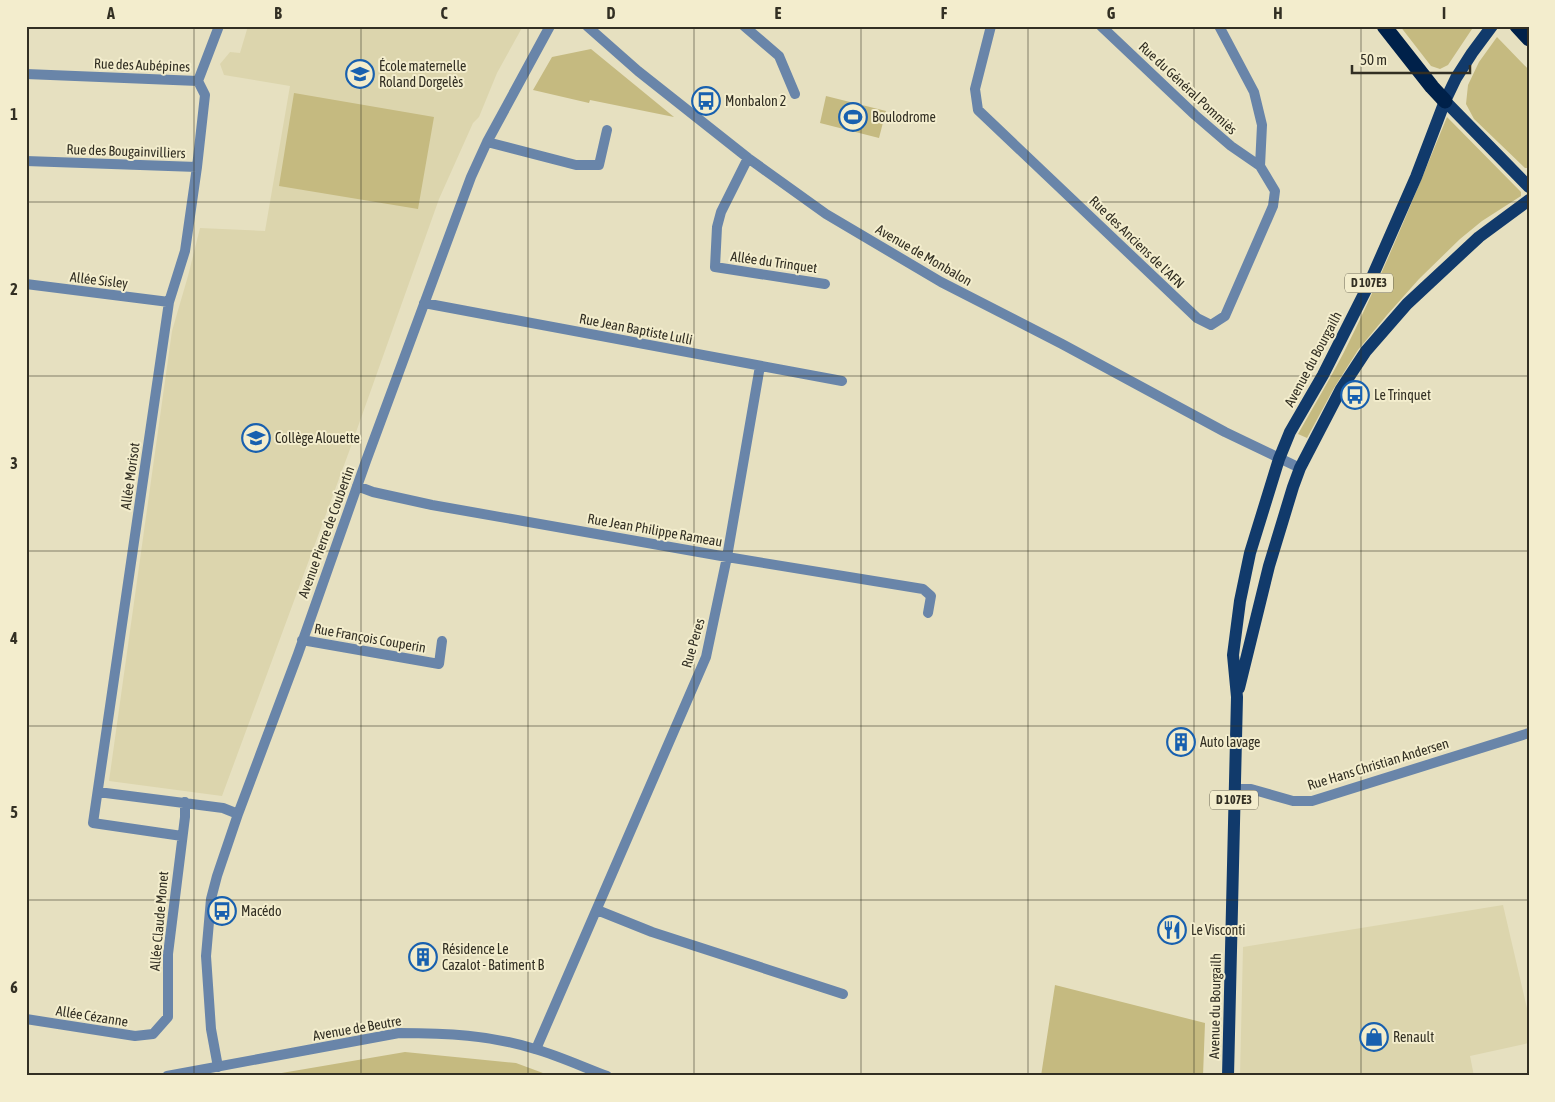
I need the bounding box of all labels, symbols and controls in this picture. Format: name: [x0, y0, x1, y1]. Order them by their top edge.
text: A: [106, 4, 115, 22]
text: B: [274, 4, 282, 22]
text: C: [440, 4, 448, 22]
text: D: [607, 4, 616, 22]
text: E: [775, 4, 782, 22]
text: F: [941, 4, 948, 22]
text: G: [1107, 4, 1116, 22]
text: H: [1273, 4, 1283, 22]
text: I: [1442, 4, 1446, 22]
street label: Rue du Général Pommiès: [1136, 38, 1240, 138]
scale bar: [1352, 42, 1470, 74]
text: 50 m: [1360, 51, 1387, 68]
street label: Rue des Aubépines: [94, 55, 191, 75]
place label: École maternelle Roland Dorgelès: [379, 58, 466, 90]
school or university icon: École maternelle Roland Dorgelès: [345, 59, 375, 89]
bus stop icon: Monbalon 2: [691, 86, 721, 116]
place label: Monbalon 2: [725, 93, 786, 109]
sports icon: Boulodrome: [838, 102, 868, 132]
text: 1: [10, 105, 18, 123]
place label: Boulodrome: [872, 109, 936, 125]
street label: Rue des Bougainvilliers: [66, 141, 186, 161]
street label: Rue des Anciens de l'AFN: [1086, 193, 1188, 291]
street label: Avenue de Monbalon: [873, 221, 975, 289]
street label: Allée du Trinquet: [730, 248, 818, 276]
street label: Allée Sisley: [69, 269, 129, 292]
road number: D 107E3: [1345, 274, 1393, 292]
text: 2: [10, 280, 18, 298]
street label: Avenue du Bourgailh: [1281, 309, 1345, 409]
street label: Rue Jean Baptiste Lulli: [578, 310, 694, 348]
bus stop icon: Le Trinquet: [1340, 380, 1370, 410]
place label: Le Trinquet: [1374, 387, 1431, 403]
school or university icon: Collège Alouette: [241, 423, 271, 453]
place label: Collège Alouette: [275, 430, 360, 446]
street label: Allée Morisot: [117, 441, 143, 511]
text: 3: [10, 454, 18, 472]
street label: Avenue Pierre de Coubertin: [295, 464, 357, 600]
street label: Rue Jean Philippe Rameau: [586, 510, 724, 550]
street label: Rue Peres: [678, 616, 708, 669]
street label: Rue François Couperin: [313, 620, 427, 656]
text: 4: [9, 629, 18, 647]
building icon: Auto lavage: [1166, 727, 1196, 757]
place label: Auto lavage: [1200, 734, 1260, 750]
street label: Rue Hans Christian Andersen: [1305, 735, 1451, 793]
road number: D 107E3: [1210, 790, 1258, 810]
text: 5: [10, 803, 18, 821]
street label: Allée Claude Monet: [147, 870, 171, 972]
bus stop icon: Macédo: [207, 896, 237, 926]
place label: Macédo: [241, 903, 282, 919]
restaurant icon: Le Visconti: [1157, 915, 1187, 945]
place label: Le Visconti: [1191, 922, 1246, 938]
place label: Résidence Le Cazalot - Batiment B: [442, 941, 544, 973]
building icon: Résidence Le Cazalot - Batiment B: [408, 942, 438, 972]
street label: Avenue du Bourgailh: [1206, 953, 1224, 1059]
text: 6: [10, 978, 18, 996]
street label: Allée Cézanne: [55, 1002, 129, 1030]
street label: Avenue de Beutre: [311, 1012, 403, 1044]
shop icon: Renault: [1359, 1022, 1389, 1052]
place label: Renault: [1393, 1029, 1434, 1045]

